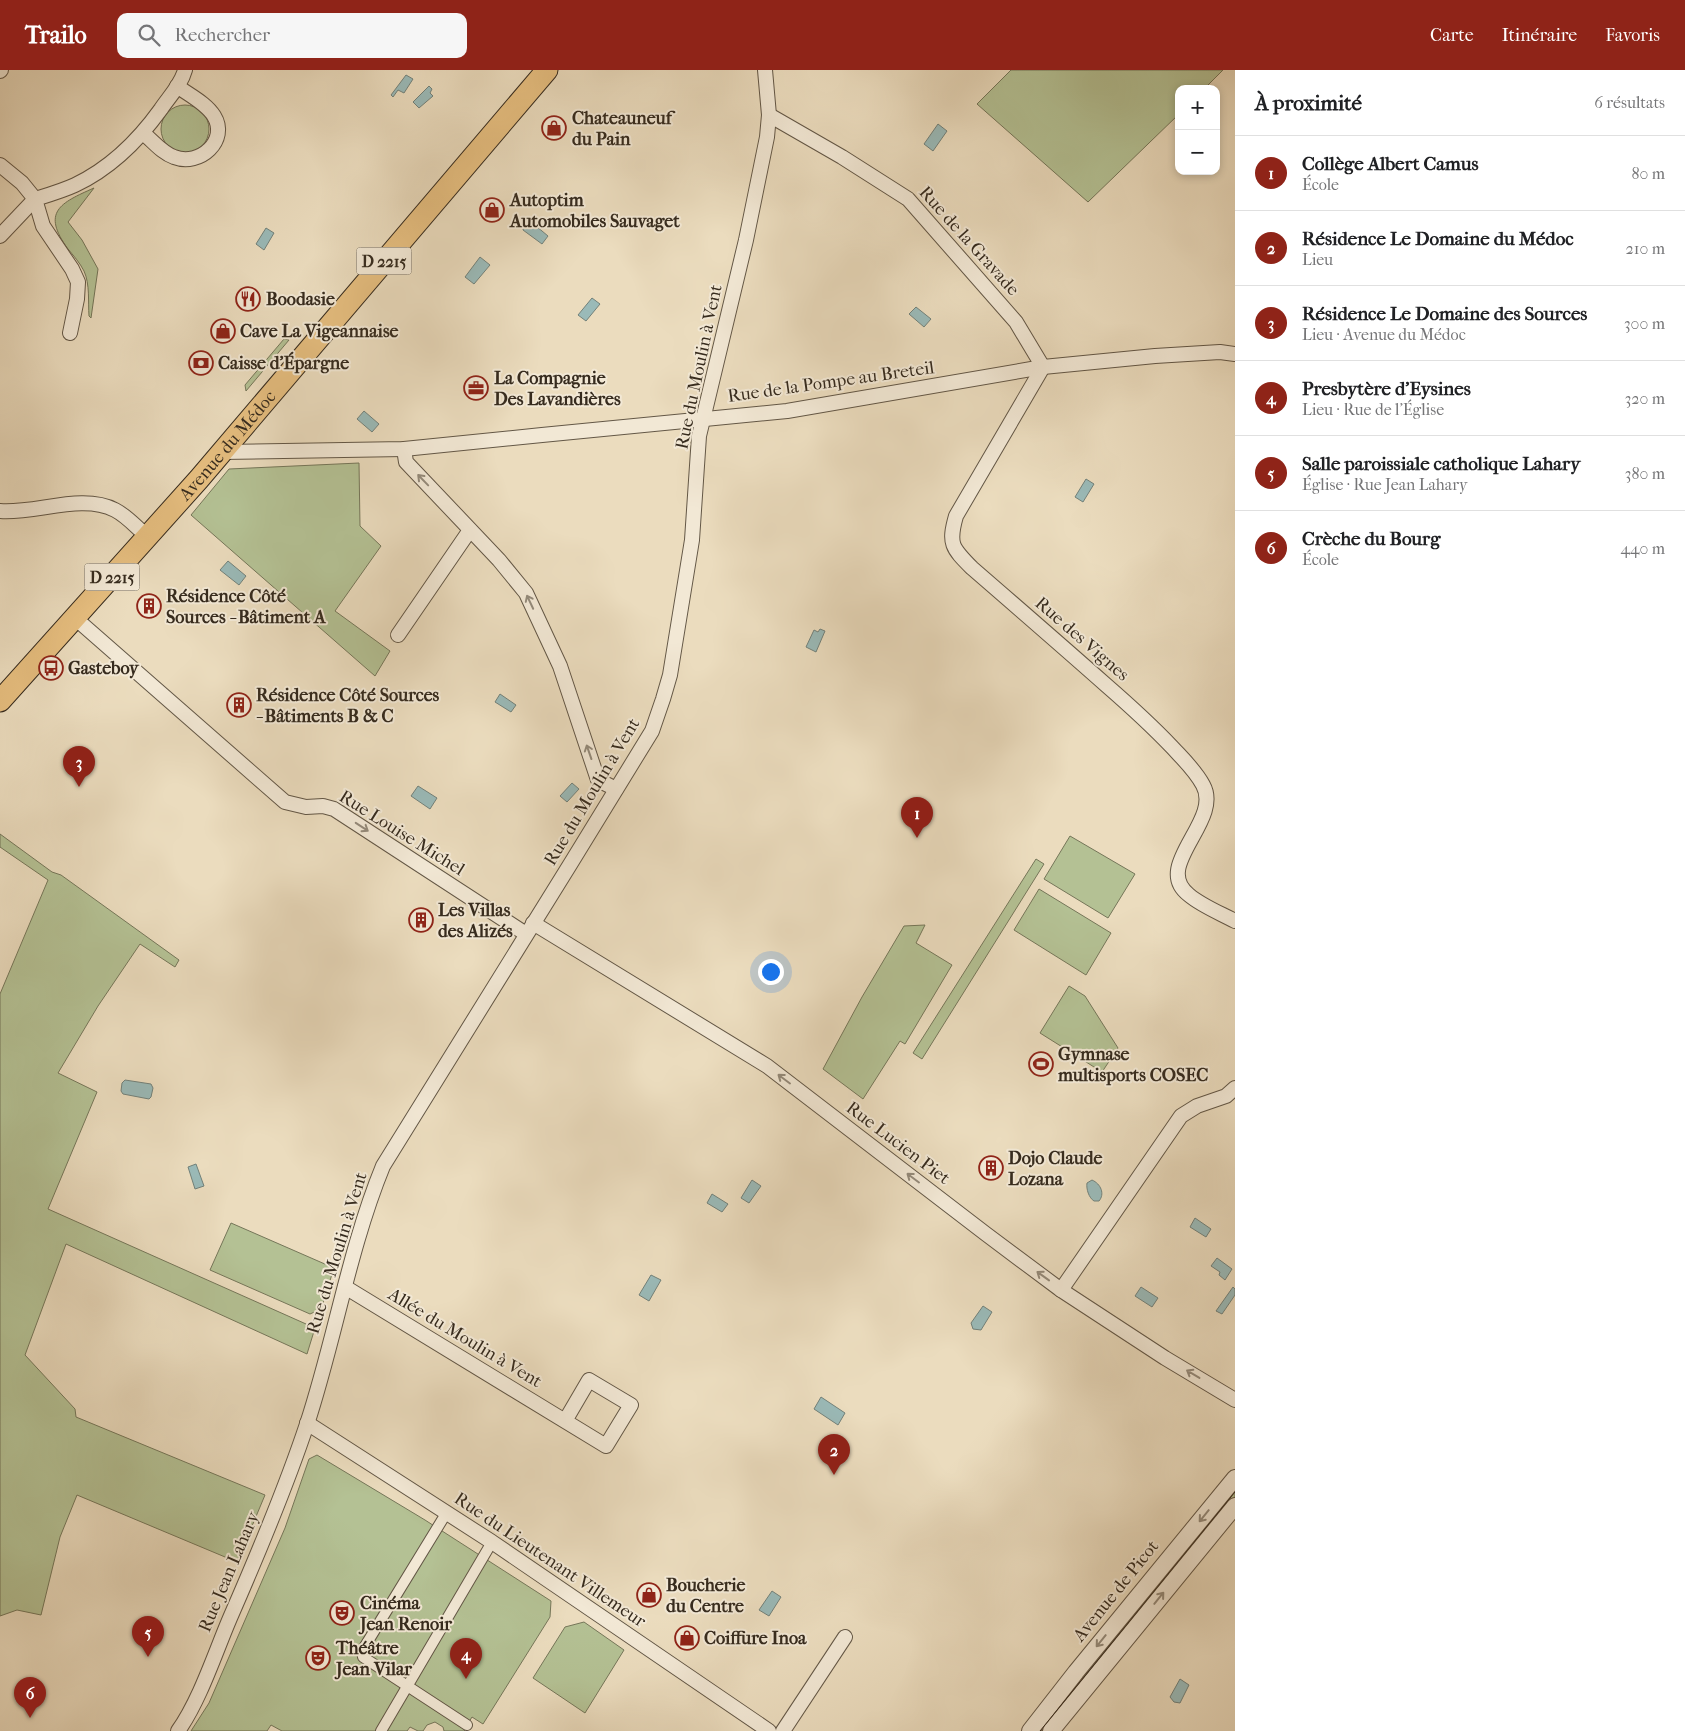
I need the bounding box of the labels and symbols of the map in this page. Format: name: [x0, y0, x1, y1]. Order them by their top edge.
place label: Chateauneuf du Pain: [572, 108, 676, 150]
shop icon: Chateauneuf du Pain: [541, 115, 567, 141]
street label: Rue de la Gravade: [914, 182, 1024, 300]
place label: Autoptim Automobiles Sauvaget: [509, 190, 680, 232]
shop icon: Autoptim Automobiles Sauvaget: [479, 197, 505, 223]
road number: D 2215: [356, 248, 412, 275]
street label: Rue du Moulin à Vent: [671, 282, 727, 451]
restaurant icon: Boodasie: [235, 286, 261, 312]
place label: Boodasie: [266, 289, 335, 310]
shop icon: Cave La Vigeannaise: [210, 318, 236, 344]
place label: Cave La Vigeannaise: [240, 321, 399, 342]
bank icon: Caisse d'Épargne: [188, 350, 214, 376]
place label: Caisse d'Épargne: [218, 351, 349, 374]
street label: Rue de la Pompe au Breteil: [726, 357, 936, 407]
place label: La Compagnie Des Lavandières: [494, 368, 621, 410]
office icon: La Compagnie Des Lavandières: [463, 375, 489, 401]
street label: Avenue du Médoc: [174, 386, 280, 505]
one-way arrow: [417, 473, 429, 486]
road number: D 2215: [84, 564, 140, 590]
place label: Résidence Côté Sources - Bâtiment A: [166, 586, 327, 628]
building icon: Résidence Côté Sources - Bâtiment A: [136, 593, 162, 619]
street label: Rue des Vignes: [1031, 593, 1133, 686]
one-way arrow: [524, 595, 534, 610]
bus stop icon: Gasteboy: [38, 655, 64, 681]
place label: Gasteboy: [68, 658, 140, 679]
place label: Résidence Côté Sources - Bâtiments B & C: [256, 685, 440, 727]
building icon: Résidence Côté Sources - Bâtiments B & C: [226, 692, 252, 718]
street label: Rue du Moulin à Vent: [540, 714, 645, 869]
one-way arrow: [584, 745, 593, 761]
pin: 3: [63, 746, 95, 787]
street label: Rue Louise Michel: [335, 786, 469, 880]
pin: 1: [901, 797, 933, 838]
one-way arrow: [355, 823, 369, 833]
place label: Les Villas des Alizés: [438, 900, 513, 942]
building icon: Les Villas des Alizés: [408, 907, 434, 933]
your location: [758, 959, 784, 985]
place label: Gymnase multisports COSEC: [1057, 1044, 1208, 1086]
sports icon: Gymnase multisports COSEC: [1028, 1051, 1054, 1077]
one-way arrow: [777, 1074, 791, 1084]
street label: Rue Lucien Piet: [842, 1097, 954, 1189]
place label: Dojo Claude Lozana: [1008, 1148, 1103, 1190]
building icon: Dojo Claude Lozana: [978, 1155, 1004, 1181]
street label: Rue du Moulin à Vent: [302, 1169, 372, 1336]
one-way arrow: [907, 1172, 920, 1183]
one-way arrow: [1036, 1271, 1050, 1281]
street label: Allée du Moulin à Vent: [384, 1283, 546, 1392]
one-way arrow: [1187, 1369, 1201, 1379]
pin: 2: [818, 1434, 850, 1475]
street label: Rue du Lieutenant Villemeur: [450, 1488, 650, 1632]
street label: Rue Jean Lahary: [194, 1507, 264, 1635]
one-way arrow: [1198, 1509, 1209, 1522]
street label: Avenue de Picot: [1068, 1536, 1164, 1647]
place label: Boucherie du Centre: [666, 1575, 745, 1617]
shop icon: Boucherie du Centre: [636, 1582, 662, 1608]
one-way arrow: [1154, 1592, 1165, 1605]
place label: Cinéma Jean Renoir: [358, 1593, 452, 1635]
theatre icon: Cinéma Jean Renoir: [329, 1600, 355, 1626]
pin: 5: [132, 1616, 164, 1657]
shop icon: Coiffure Inoa: [674, 1625, 700, 1651]
place label: Coiffure Inoa: [704, 1628, 807, 1649]
one-way arrow: [1095, 1635, 1106, 1648]
place label: Théâtre Jean Vilar: [334, 1638, 412, 1680]
pin: 4: [450, 1638, 482, 1679]
theatre icon: Théâtre Jean Vilar: [305, 1645, 331, 1671]
pin: 6: [14, 1677, 46, 1718]

